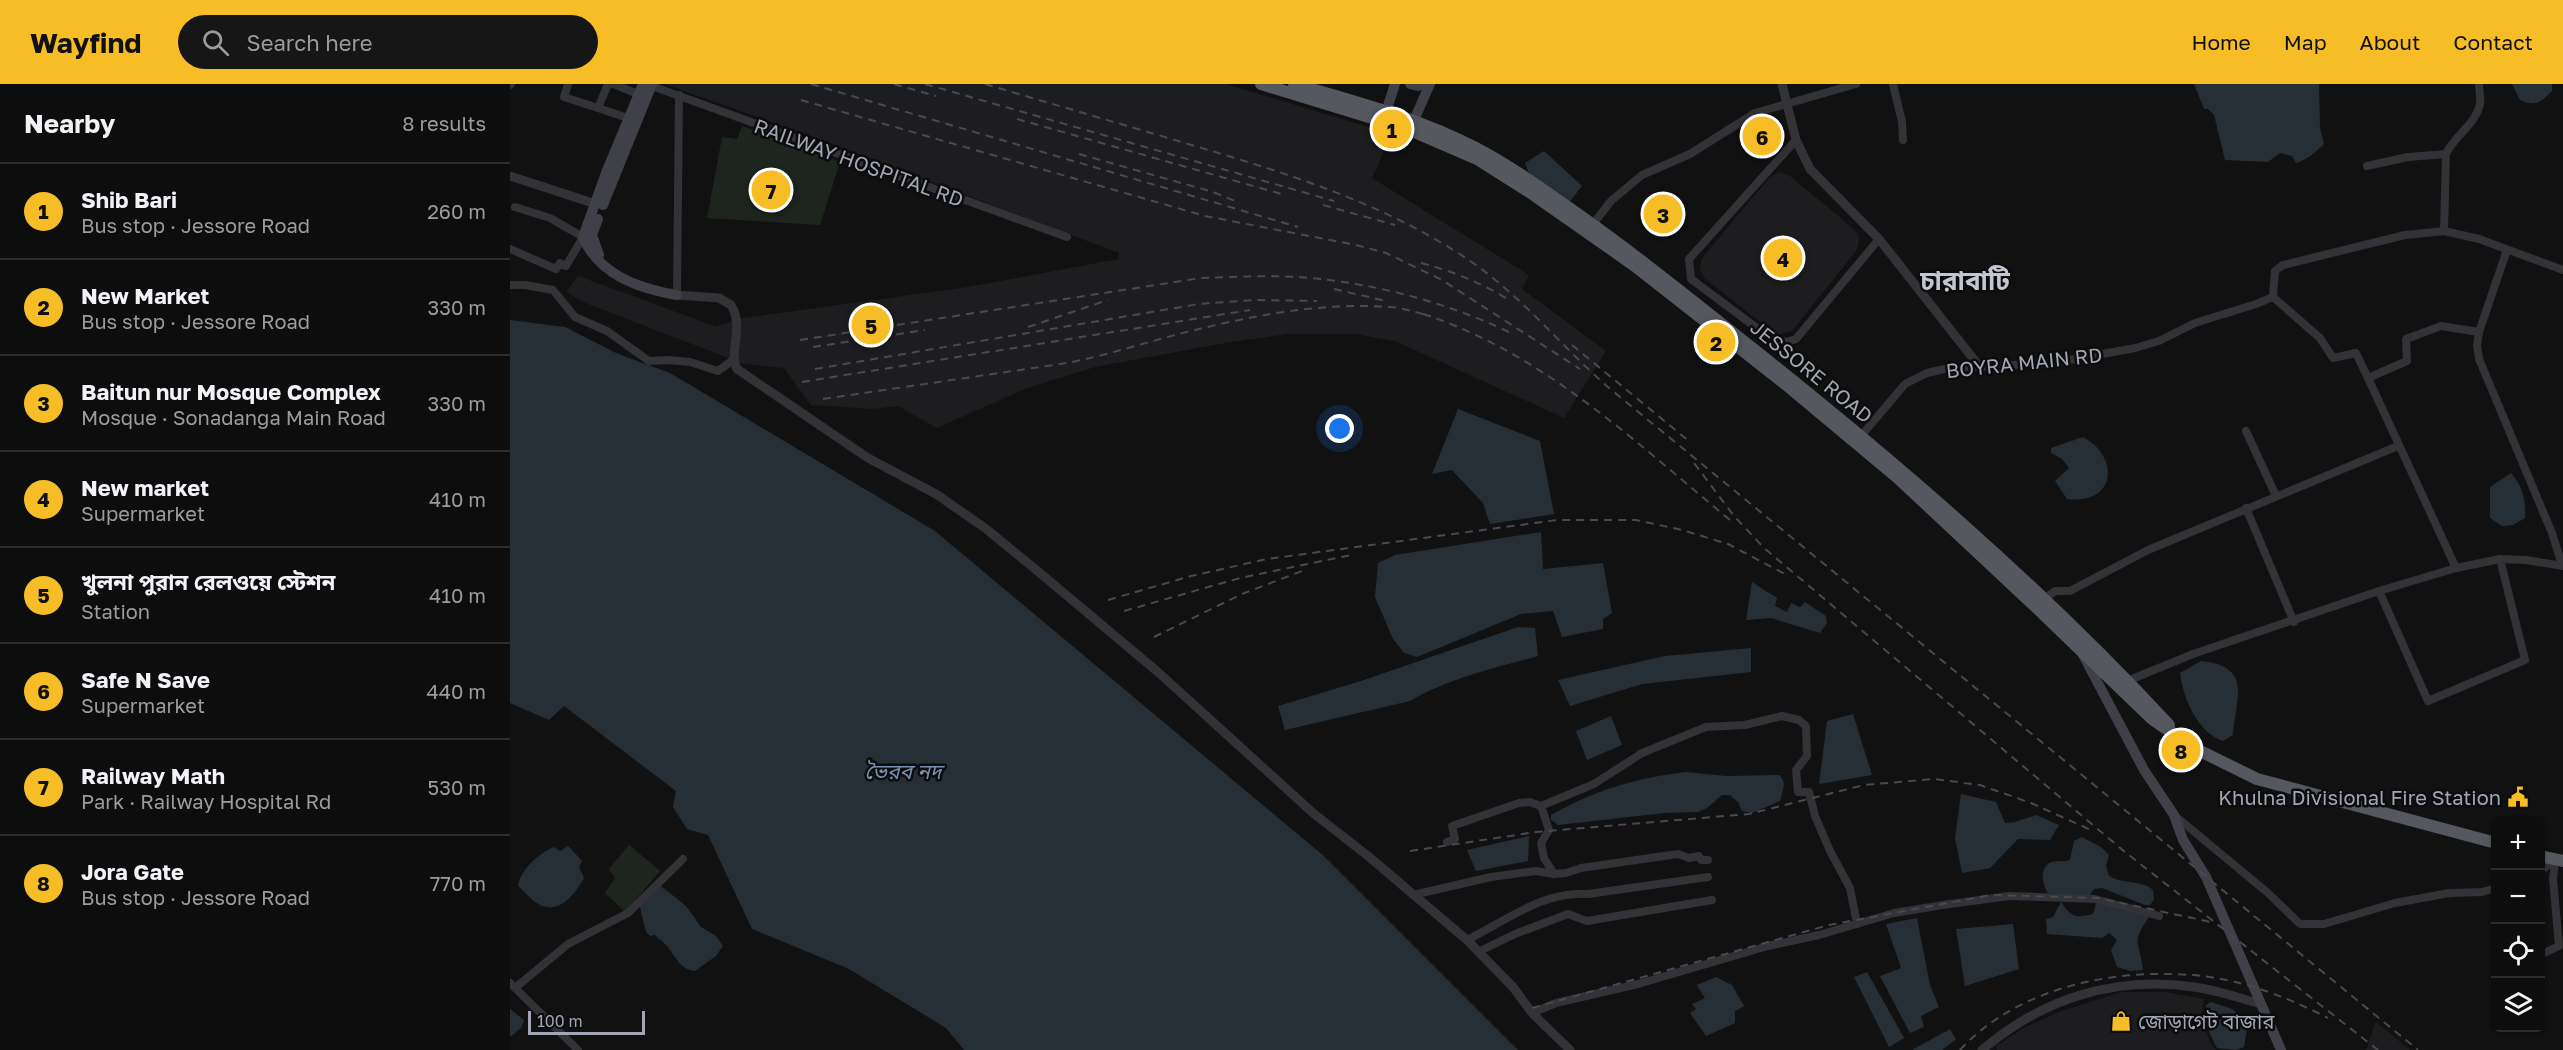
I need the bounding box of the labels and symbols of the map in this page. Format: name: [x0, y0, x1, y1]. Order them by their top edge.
pin: 1: [1372, 106, 1412, 152]
street label: RAILWAY HOSPITAL RD: [751, 113, 967, 211]
pin: 6: [1742, 113, 1782, 158]
pin: 7: [752, 168, 790, 212]
pin: 3: [1644, 192, 1682, 236]
pin: 4: [1764, 236, 1802, 280]
district label: চারাবাটি: [1919, 265, 2010, 296]
pin: 5: [852, 302, 890, 348]
street label: JESSORE ROAD: [1746, 315, 1878, 427]
pin: 2: [1696, 320, 1736, 364]
street label: BOYRA MAIN RD: [1945, 342, 2103, 382]
your location: [1325, 414, 1354, 443]
pin: 8: [2162, 728, 2200, 772]
water label: ভৈরব নদ: [865, 758, 946, 784]
place label: Khulna Divisional Fire Station: [2218, 785, 2501, 809]
public building icon: Khulna Divisional Fire Station: [2506, 785, 2530, 809]
scale bar: [528, 1008, 645, 1036]
shop icon: জোড়াগেট বাজার: [2109, 1009, 2133, 1033]
place label: জোড়াগেট বাজার: [2138, 1009, 2275, 1033]

